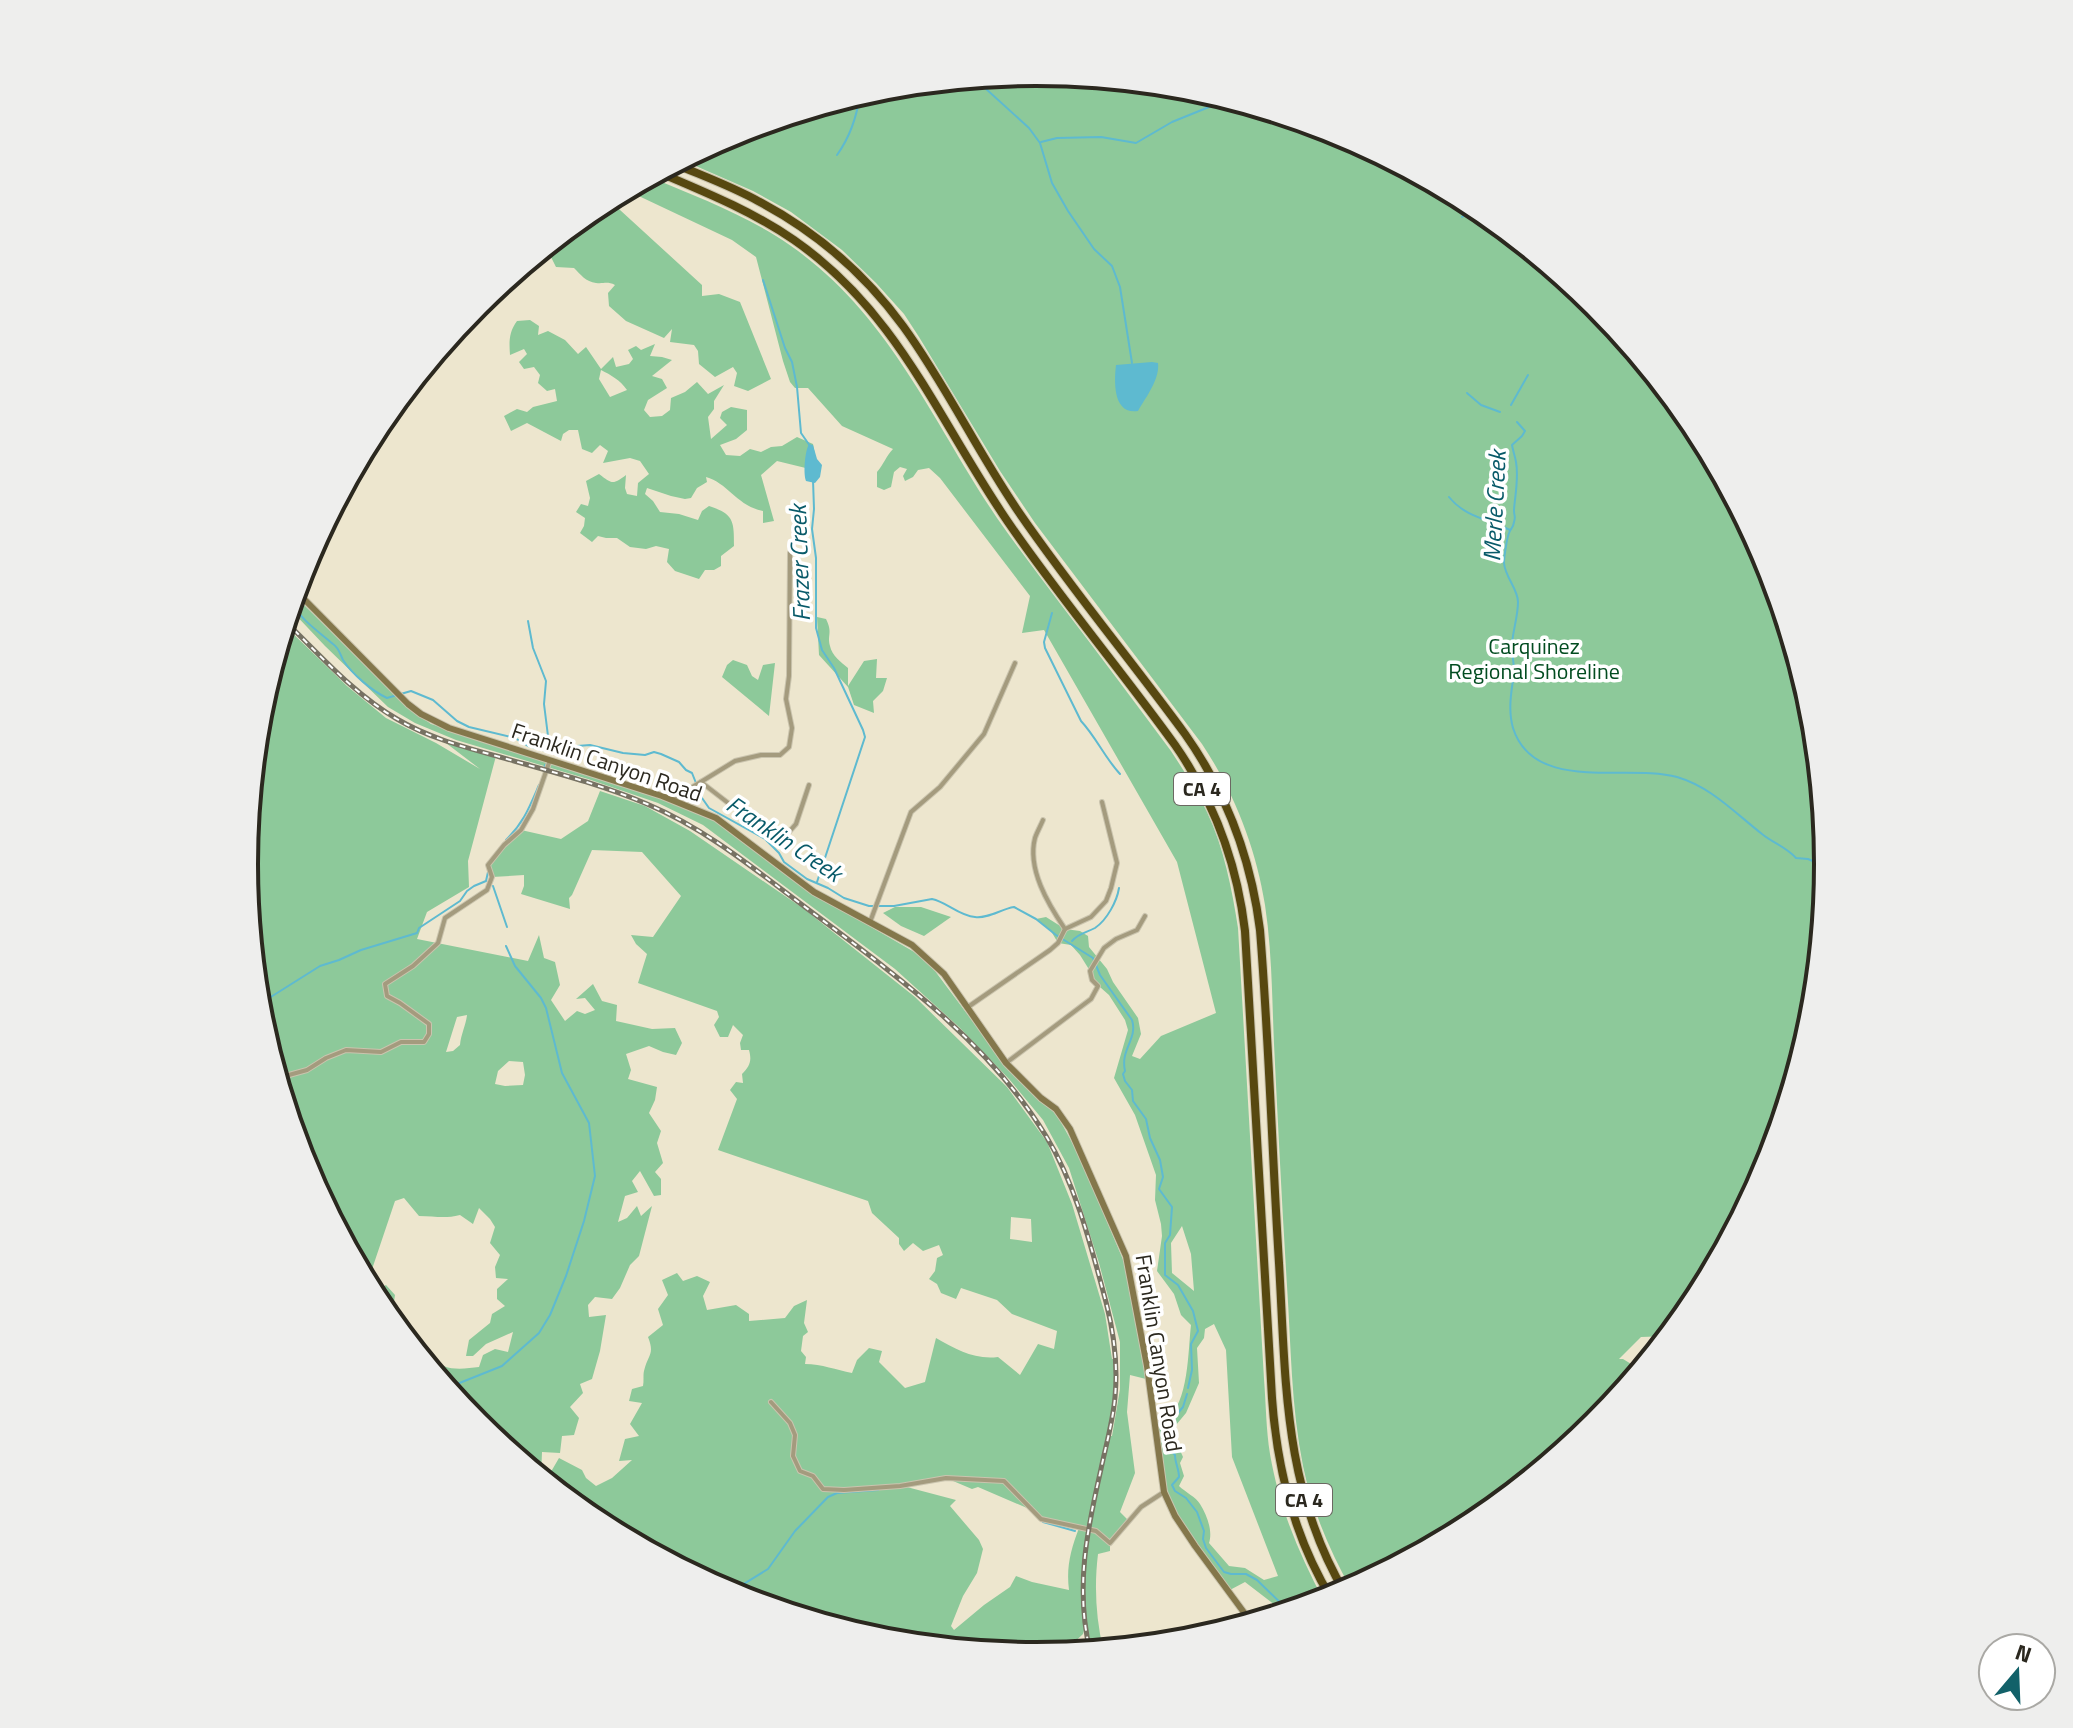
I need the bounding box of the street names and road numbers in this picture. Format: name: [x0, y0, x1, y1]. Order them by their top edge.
street label: Franklin Canyon Road: [507, 713, 707, 811]
road number: CA 4: [1174, 773, 1230, 805]
street label: Franklin Canyon Road: [1127, 1252, 1191, 1454]
road number: CA 4: [1276, 1484, 1332, 1516]

